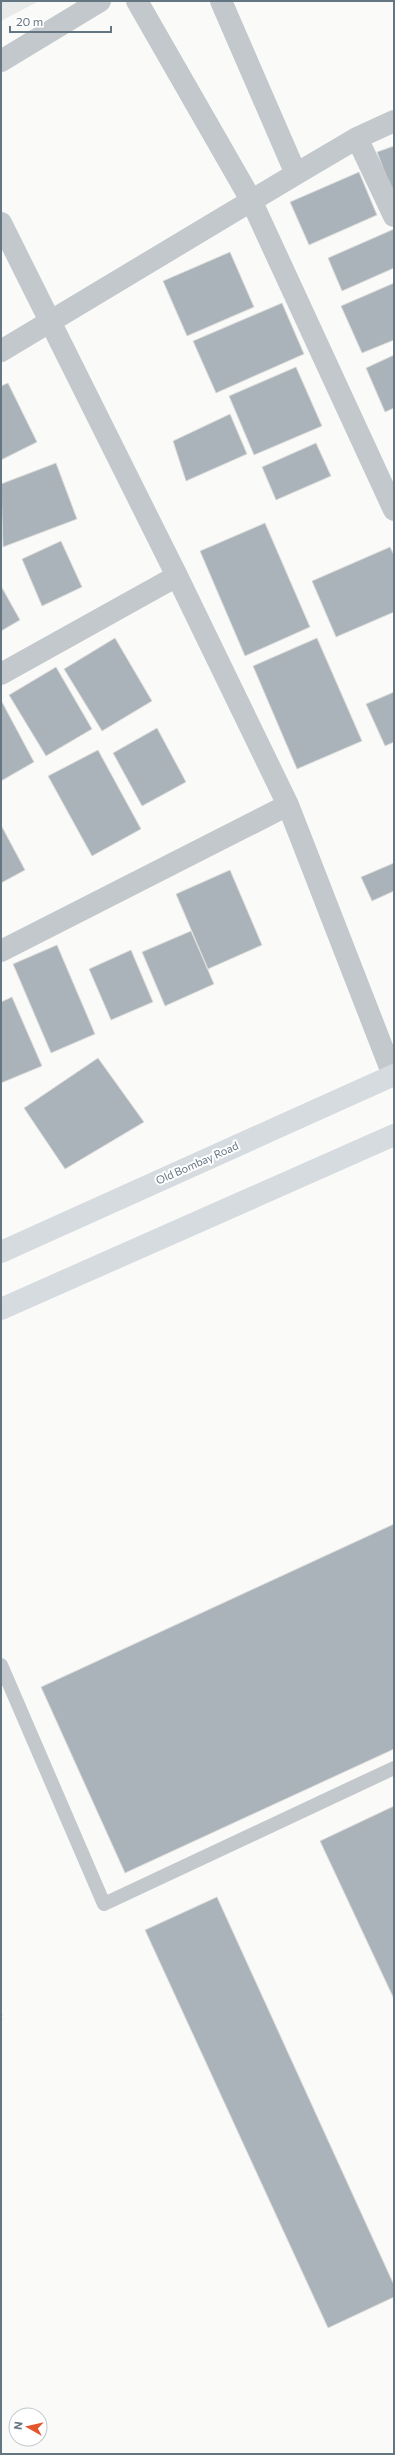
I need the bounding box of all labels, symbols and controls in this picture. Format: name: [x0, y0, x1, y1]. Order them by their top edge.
scale bar: [10, 8, 111, 34]
text: 20 m: [16, 14, 43, 28]
street label: Old Bombay Road: [153, 1138, 240, 1187]
north arrow: [8, 2407, 48, 2447]
text: N: [11, 2421, 25, 2431]

